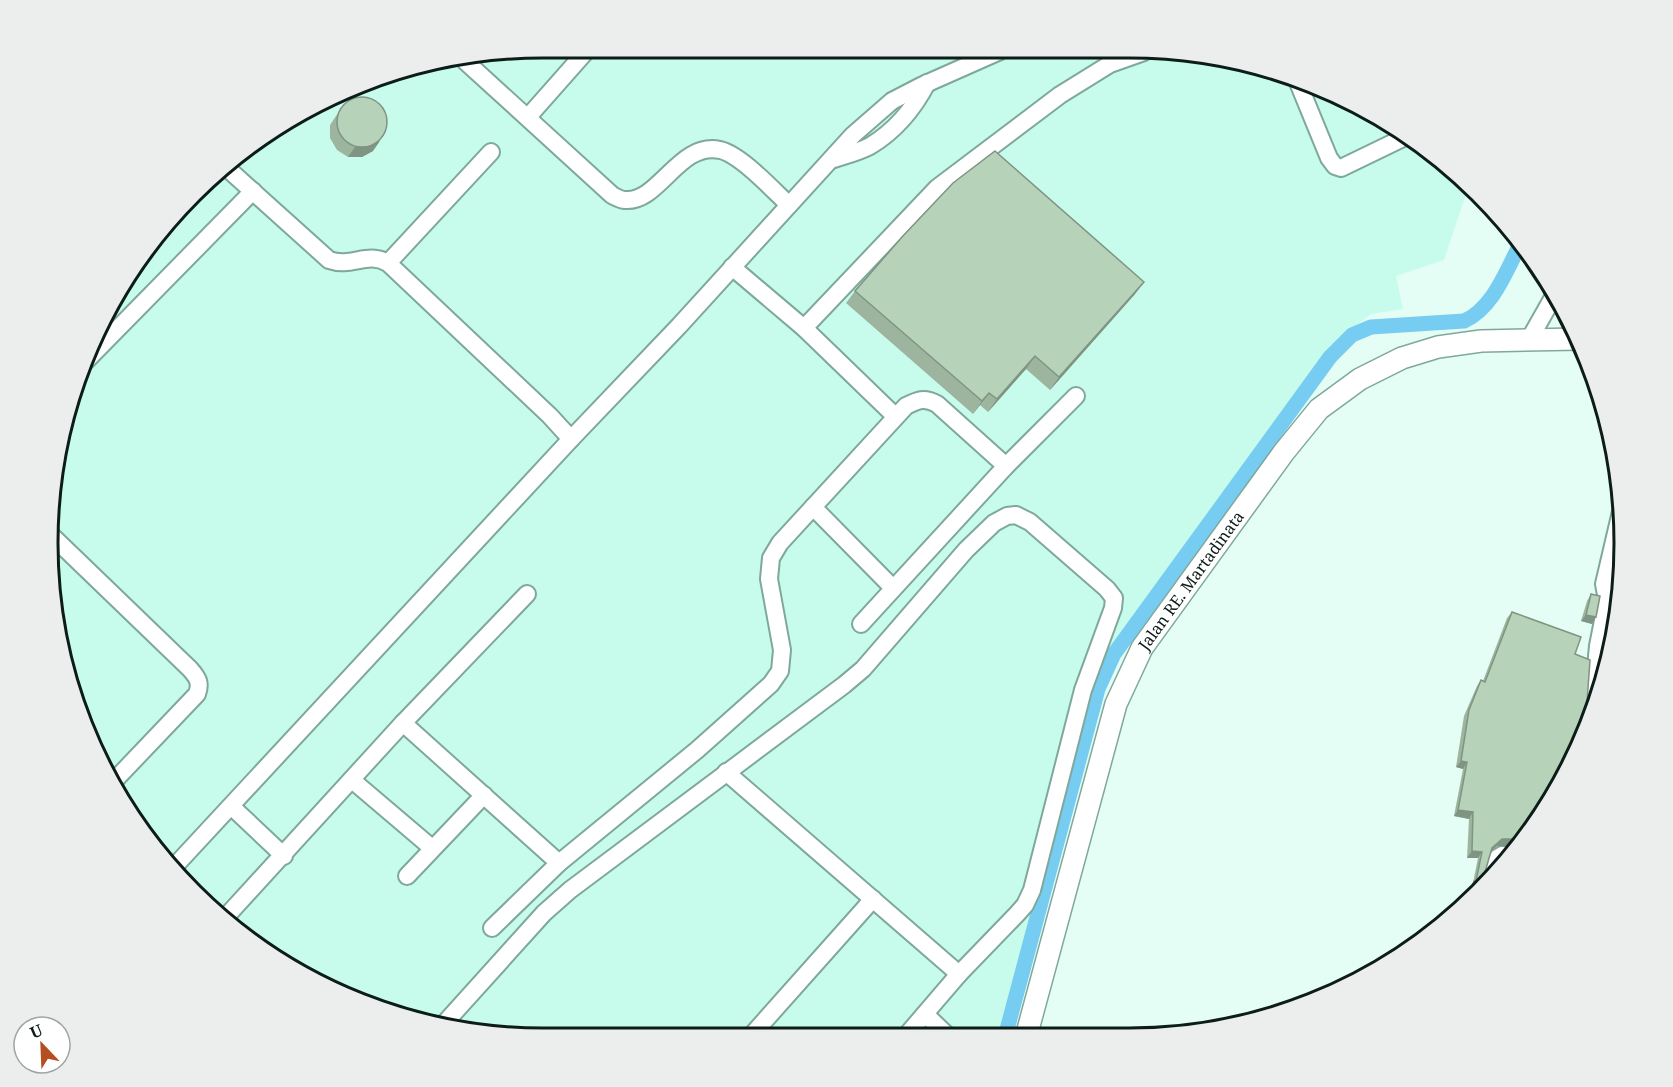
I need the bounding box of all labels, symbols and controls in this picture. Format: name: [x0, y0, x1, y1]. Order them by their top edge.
street label: Jalan RE. Martadinata: [1132, 506, 1249, 655]
north arrow: [12, 1015, 72, 1075]
text: U: [26, 1019, 46, 1044]

